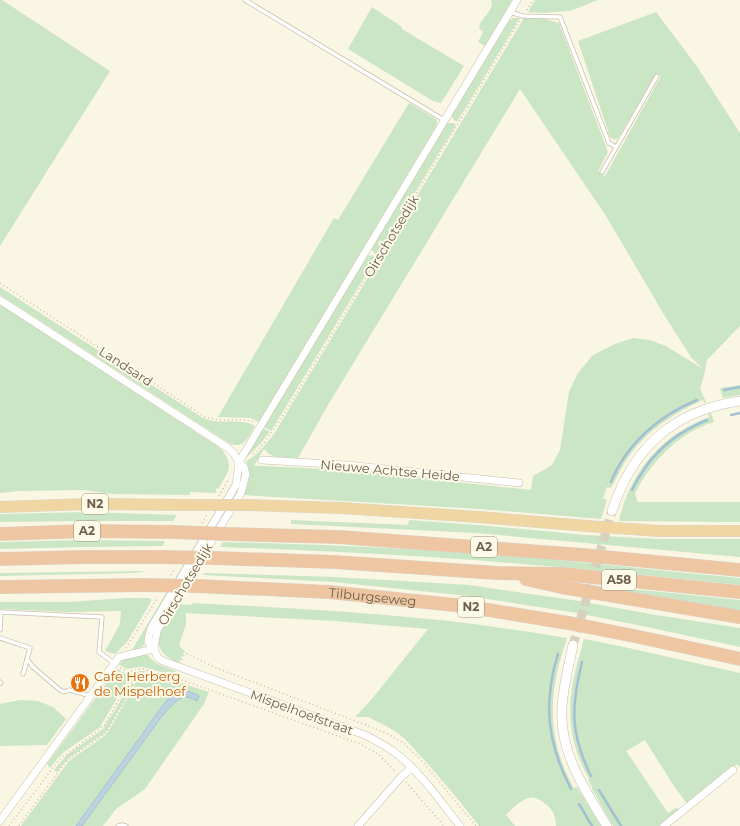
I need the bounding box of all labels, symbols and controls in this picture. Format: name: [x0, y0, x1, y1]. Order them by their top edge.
street label: Oirschotsedijk: [360, 192, 422, 280]
street label: Landsard: [96, 343, 156, 389]
street label: Nieuwe Achtse Heide: [320, 456, 461, 484]
road number: N2: [82, 494, 108, 514]
road number: A2: [74, 521, 100, 541]
road number: A2: [471, 537, 497, 557]
street label: Oirschotsedijk: [154, 540, 216, 628]
road number: A58: [602, 570, 636, 590]
street label: Tilburgseweg: [328, 584, 417, 609]
road number: N2: [458, 597, 484, 617]
place label: Cafe Herberg de Mispelhoef: [94, 668, 186, 699]
restaurant icon: Cafe Herberg de Mispelhoef: [69, 672, 91, 694]
street label: Mispelhoefstraat: [248, 686, 356, 738]

